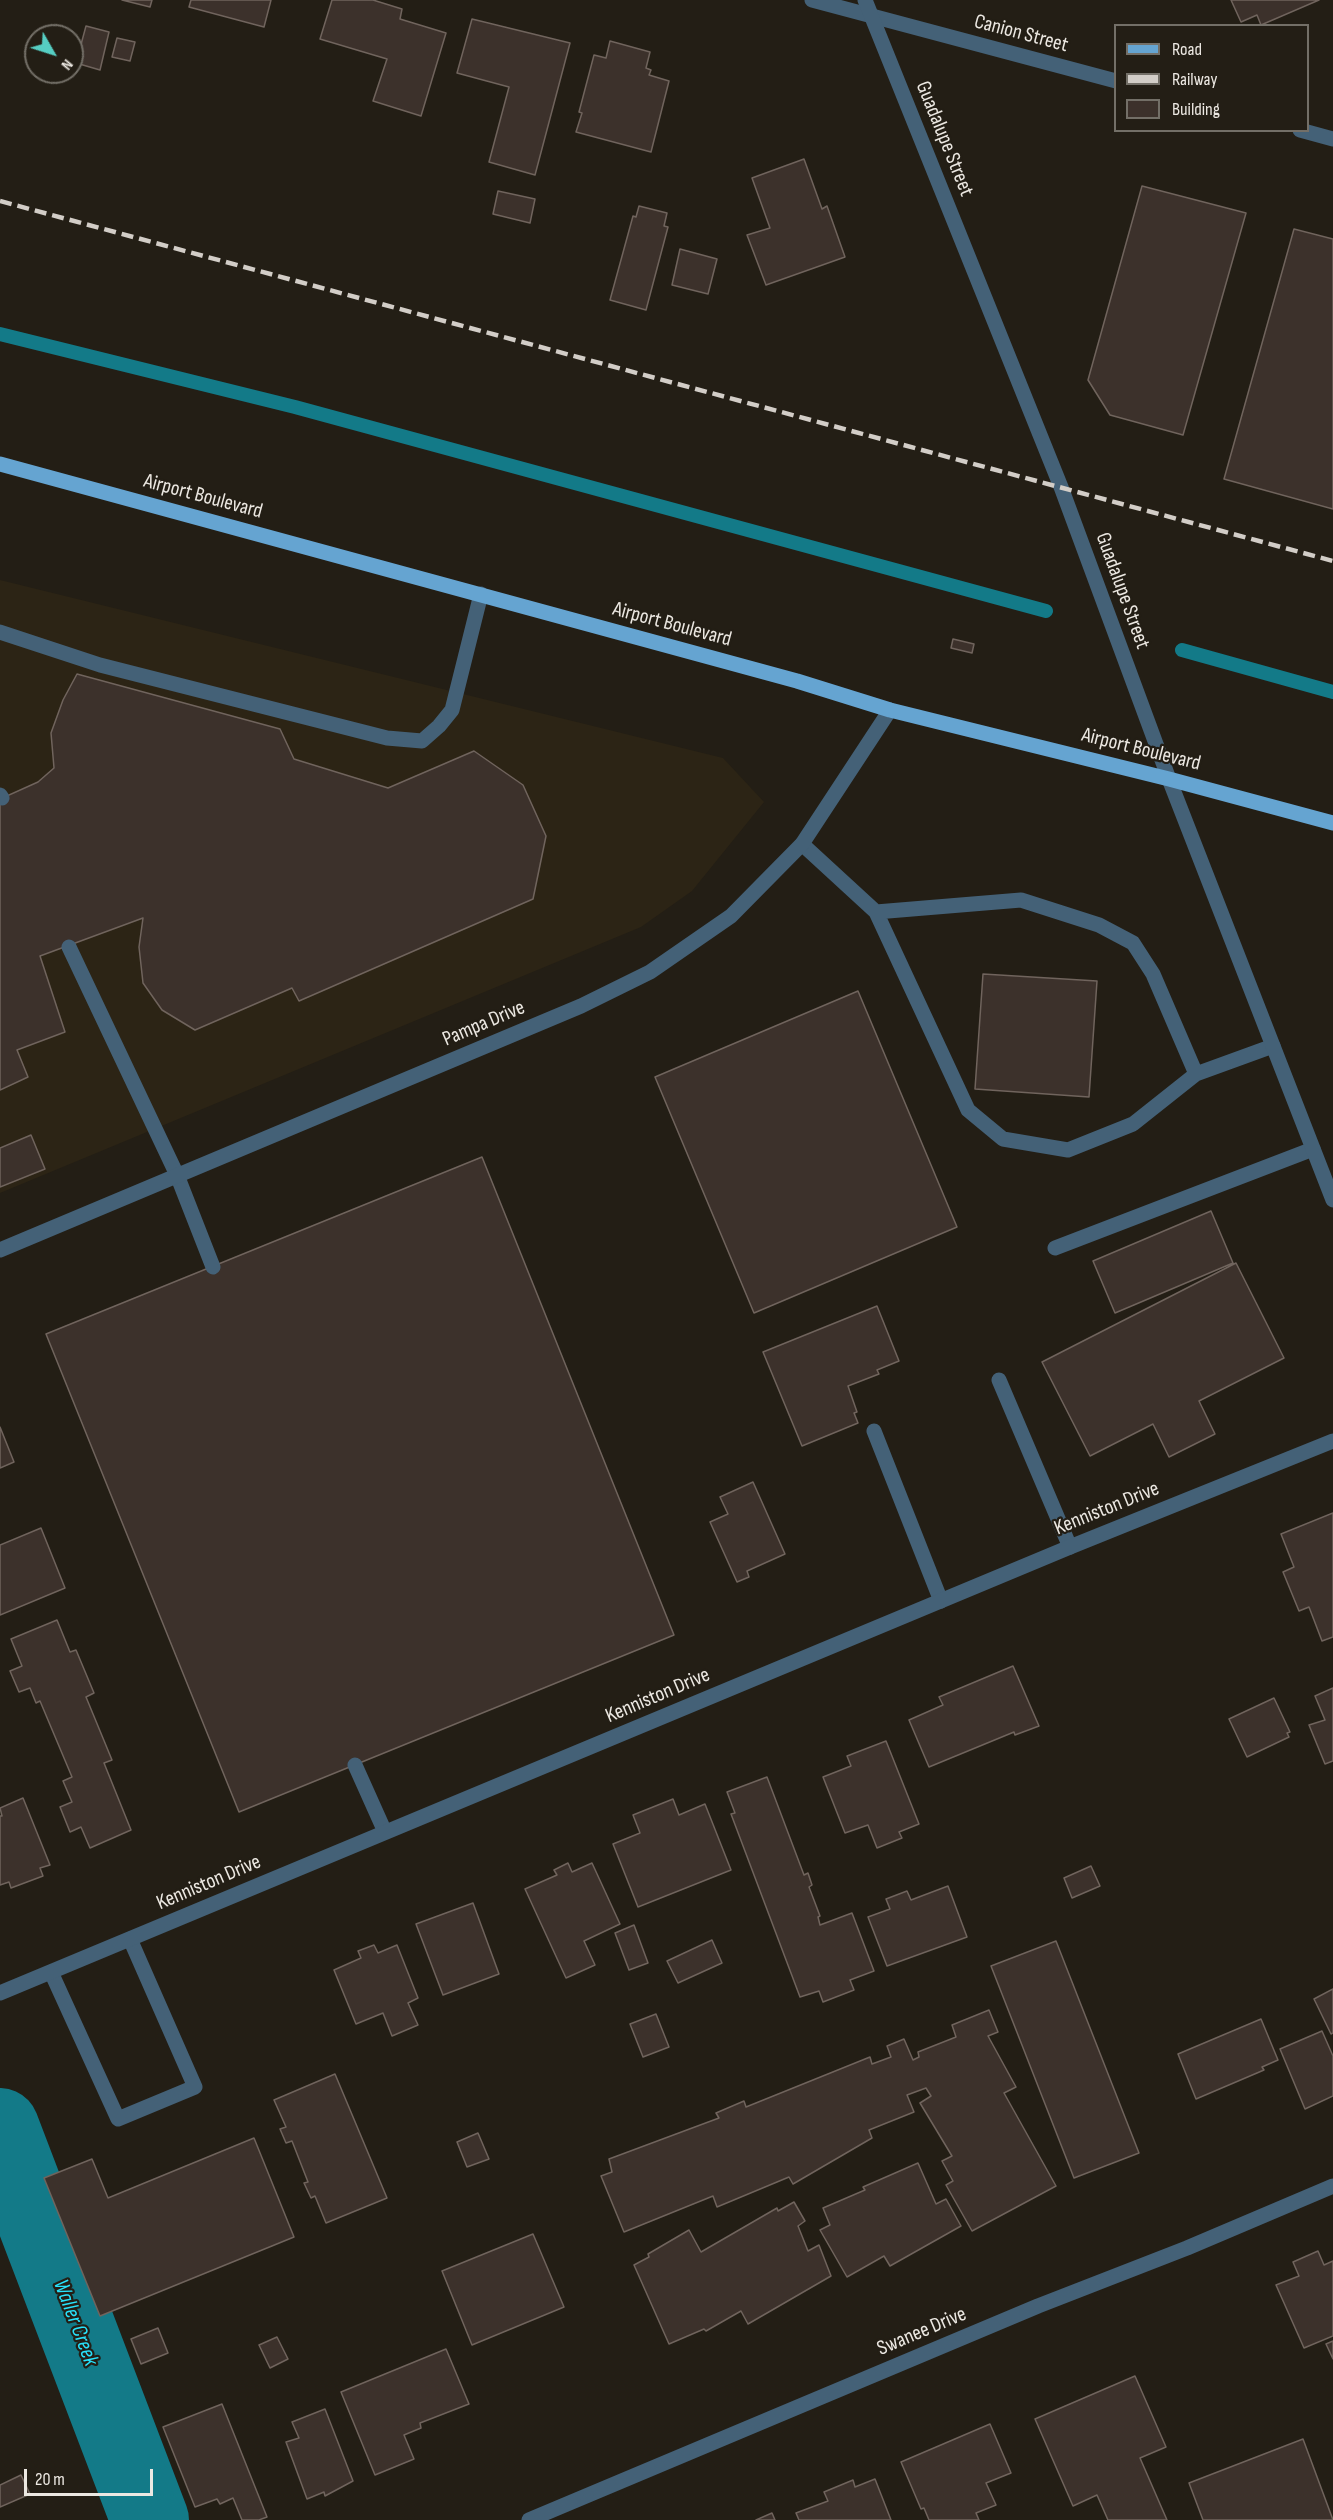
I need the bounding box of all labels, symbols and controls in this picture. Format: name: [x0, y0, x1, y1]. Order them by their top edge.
street label: Canion Street: [971, 9, 1071, 59]
north arrow: [24, 24, 84, 84]
legend: [1114, 24, 1309, 132]
text: Road: [1172, 39, 1202, 60]
text: N: [57, 55, 77, 74]
text: Railway: [1172, 69, 1217, 90]
street label: Guadalupe Street: [910, 78, 978, 200]
text: Building: [1172, 99, 1220, 120]
street label: Airport Boulevard: [141, 469, 265, 525]
street label: Guadalupe Street: [1089, 530, 1155, 652]
street label: Airport Boulevard: [610, 597, 734, 653]
street label: Airport Boulevard: [1079, 723, 1203, 777]
street label: Pampa Drive: [439, 995, 529, 1053]
street label: Kenniston Drive: [1051, 1477, 1163, 1541]
street label: Kenniston Drive: [602, 1663, 714, 1729]
street label: Kenniston Drive: [153, 1850, 265, 1916]
water label: Waller Creek: [46, 2276, 104, 2370]
street label: Swanee Drive: [874, 2302, 970, 2362]
scale bar: [27, 2457, 156, 2495]
text: 20 m: [35, 2469, 65, 2490]

